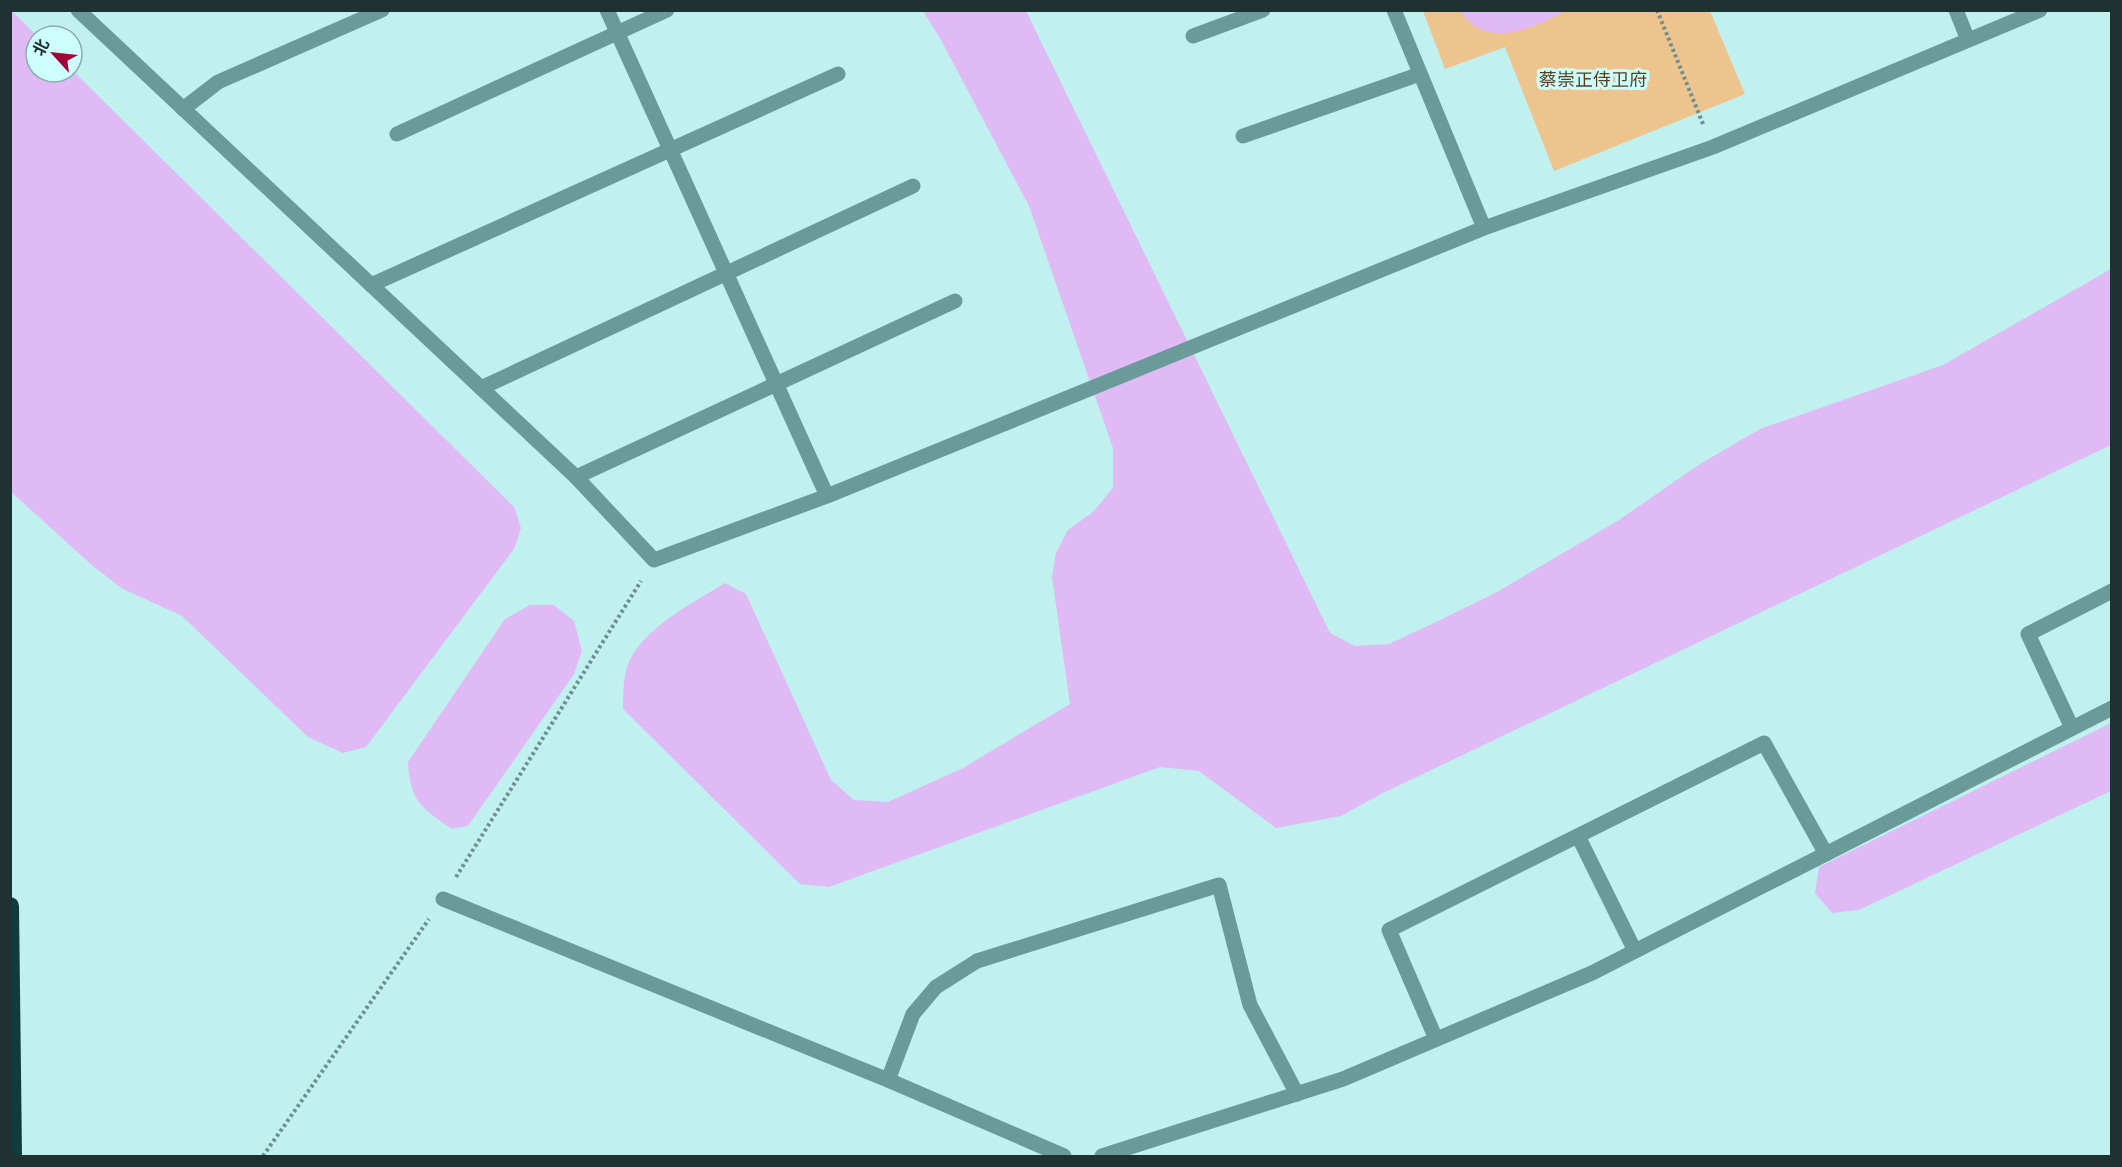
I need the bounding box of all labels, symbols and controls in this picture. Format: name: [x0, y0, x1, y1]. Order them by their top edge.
north arrow: [24, 24, 84, 84]
text: 北: [28, 36, 53, 59]
park label: 蔡崇正侍卫府: [1539, 68, 1647, 90]

